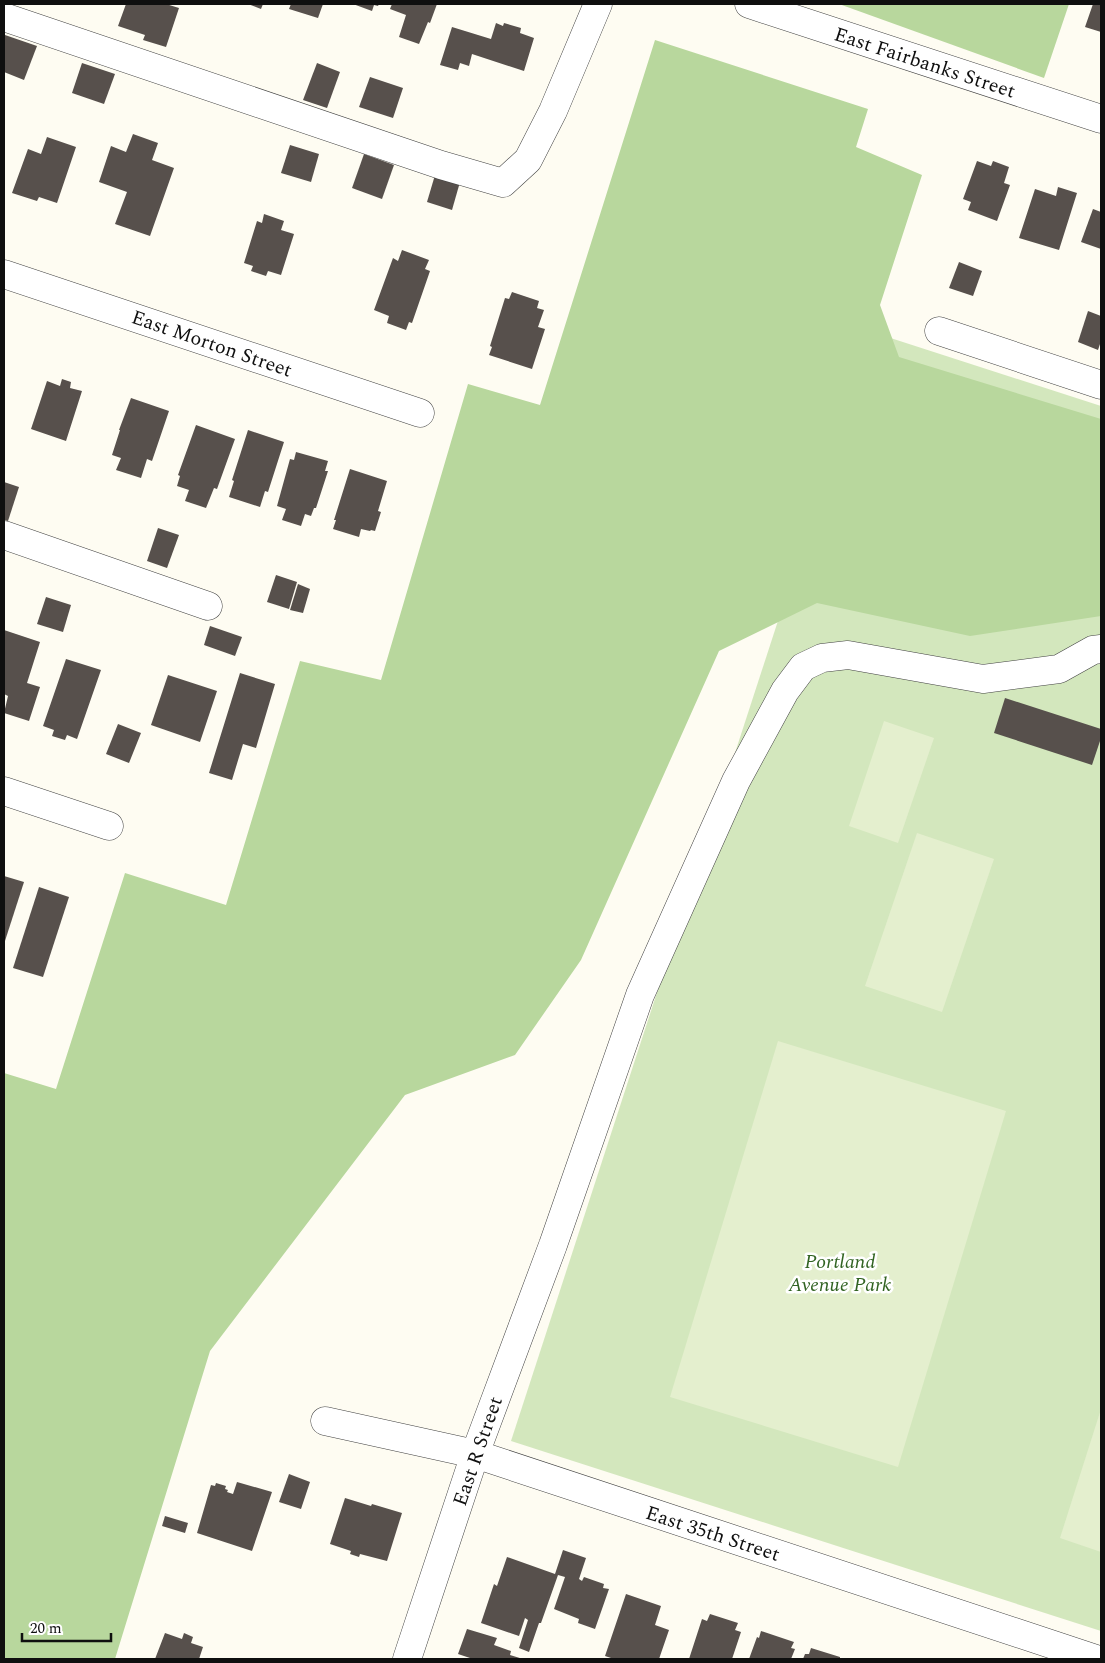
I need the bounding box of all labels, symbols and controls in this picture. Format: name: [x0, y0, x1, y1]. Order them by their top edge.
street label: East Fairbanks Street: [830, 20, 1019, 106]
street label: East Morton Street: [127, 302, 296, 386]
park label: Portland Avenue Park: [788, 1247, 892, 1300]
street label: East R Street: [445, 1393, 511, 1510]
street label: East 35th Street: [642, 1498, 784, 1570]
scale bar: [22, 1610, 111, 1642]
text: 20 m: [30, 1617, 62, 1640]

